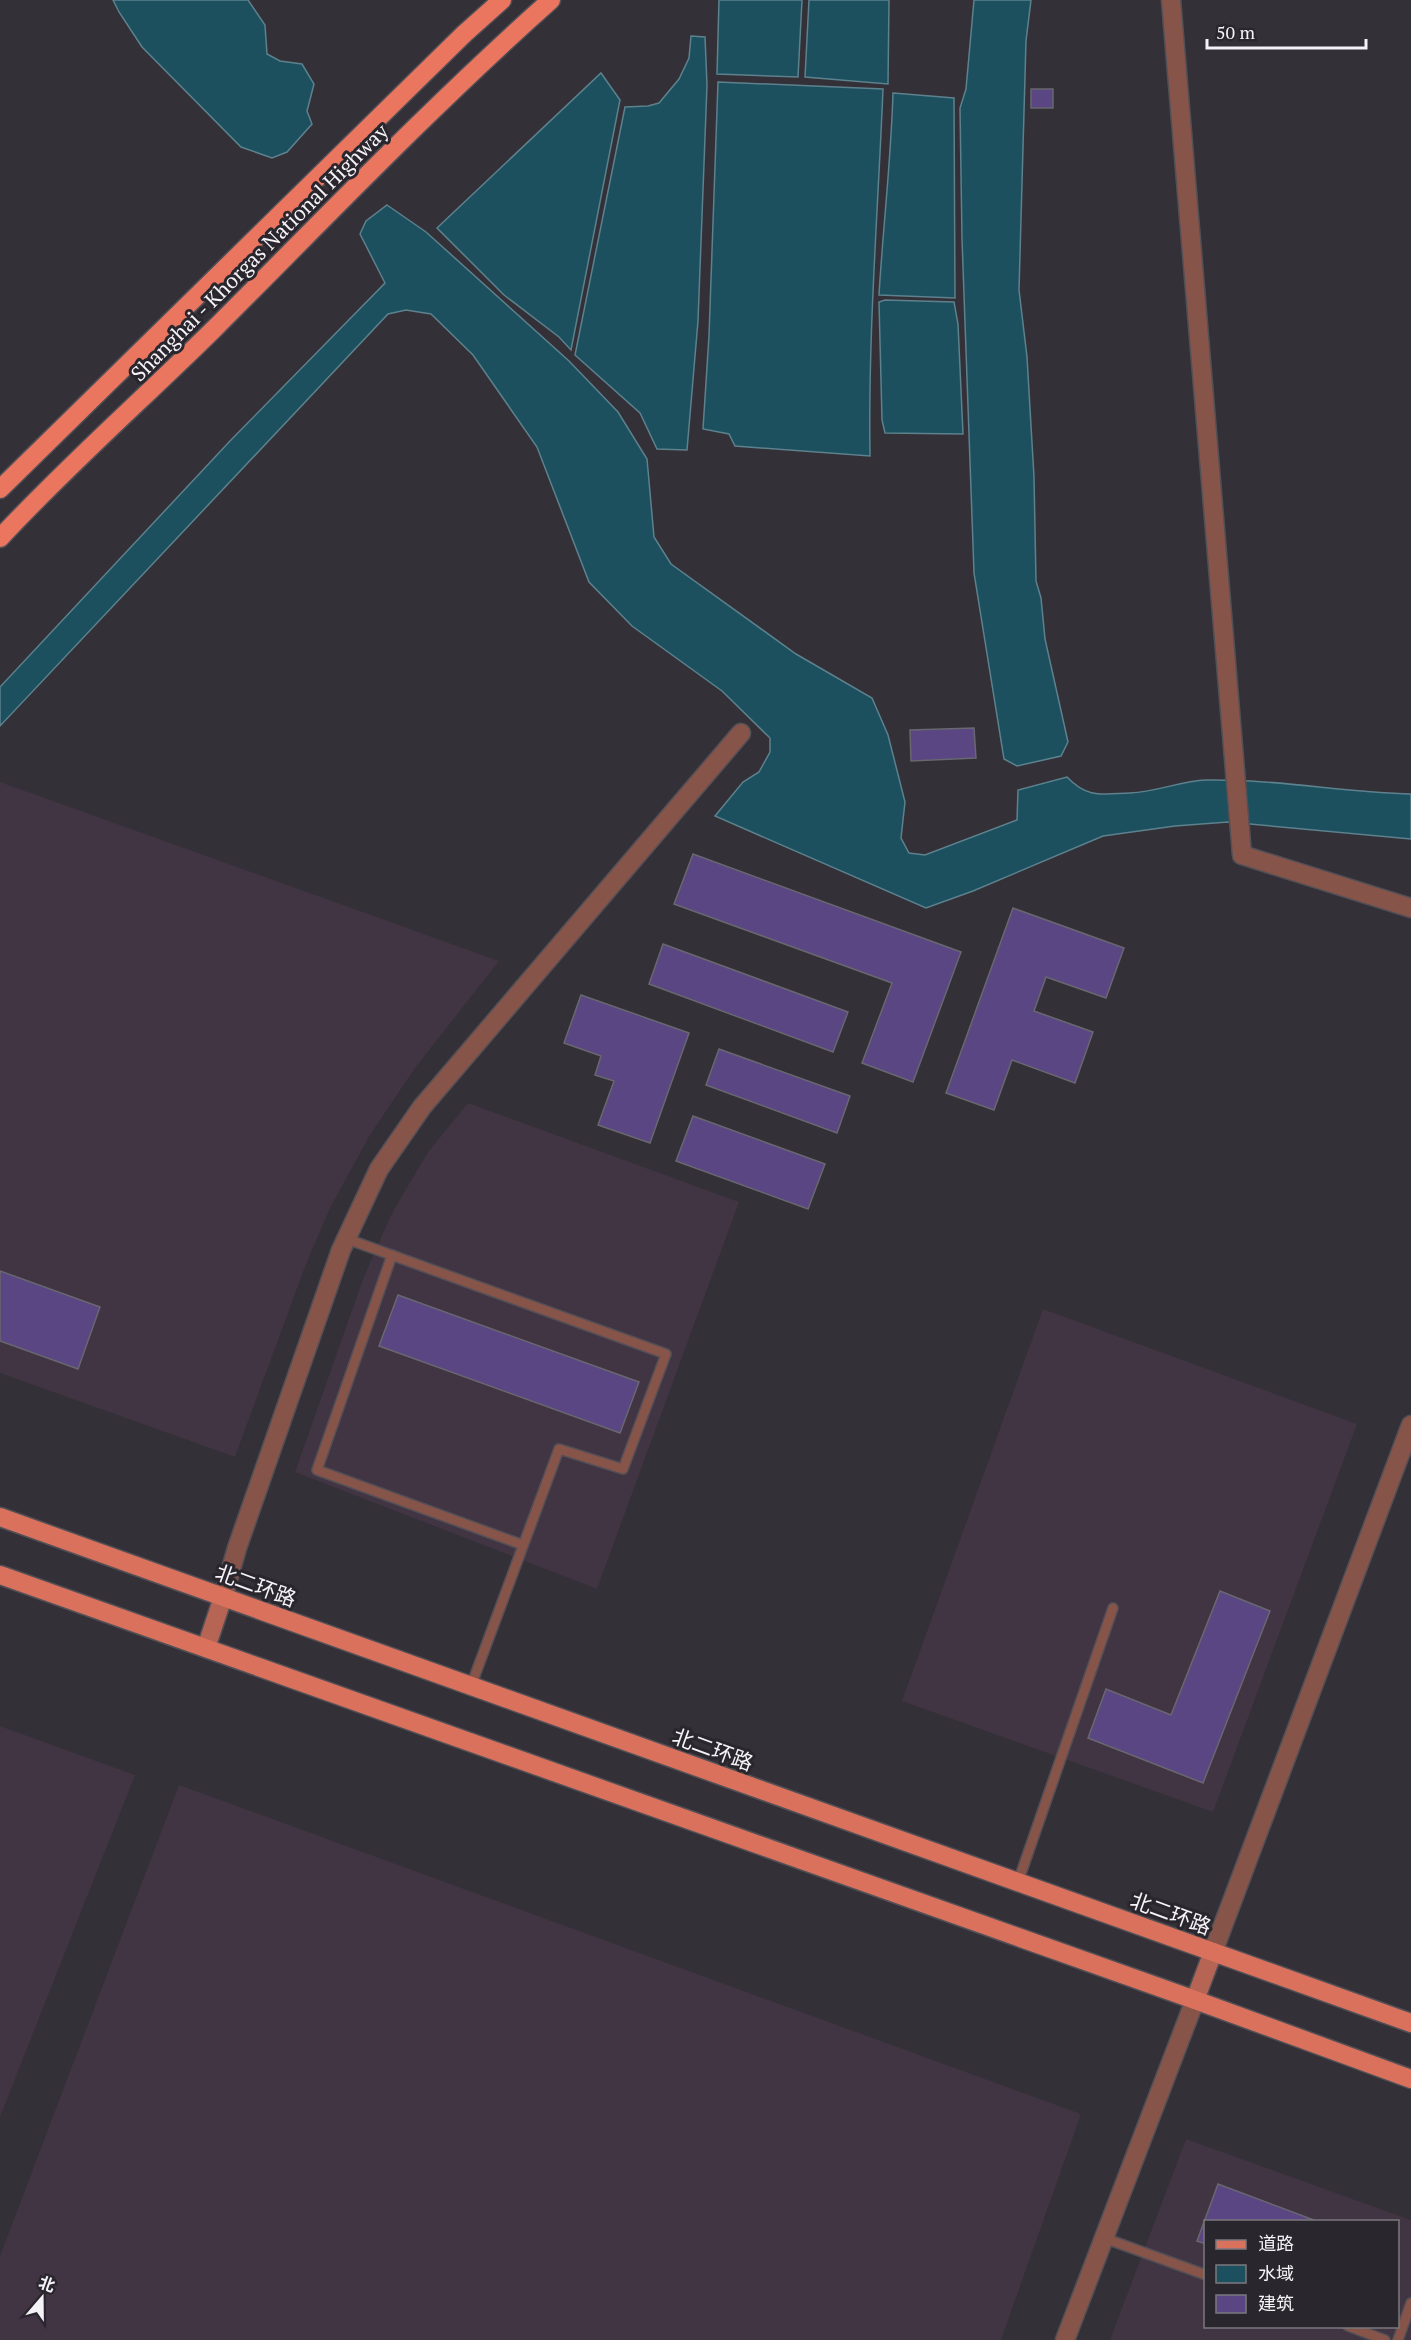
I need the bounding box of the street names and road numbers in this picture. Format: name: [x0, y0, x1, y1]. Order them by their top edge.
street label: Shanghai - Khorgas National Highway: [124, 117, 394, 387]
street label: 北二环路: [212, 1557, 300, 1613]
street label: 北二环路: [669, 1721, 757, 1777]
street label: 北二环路: [1127, 1885, 1215, 1941]

